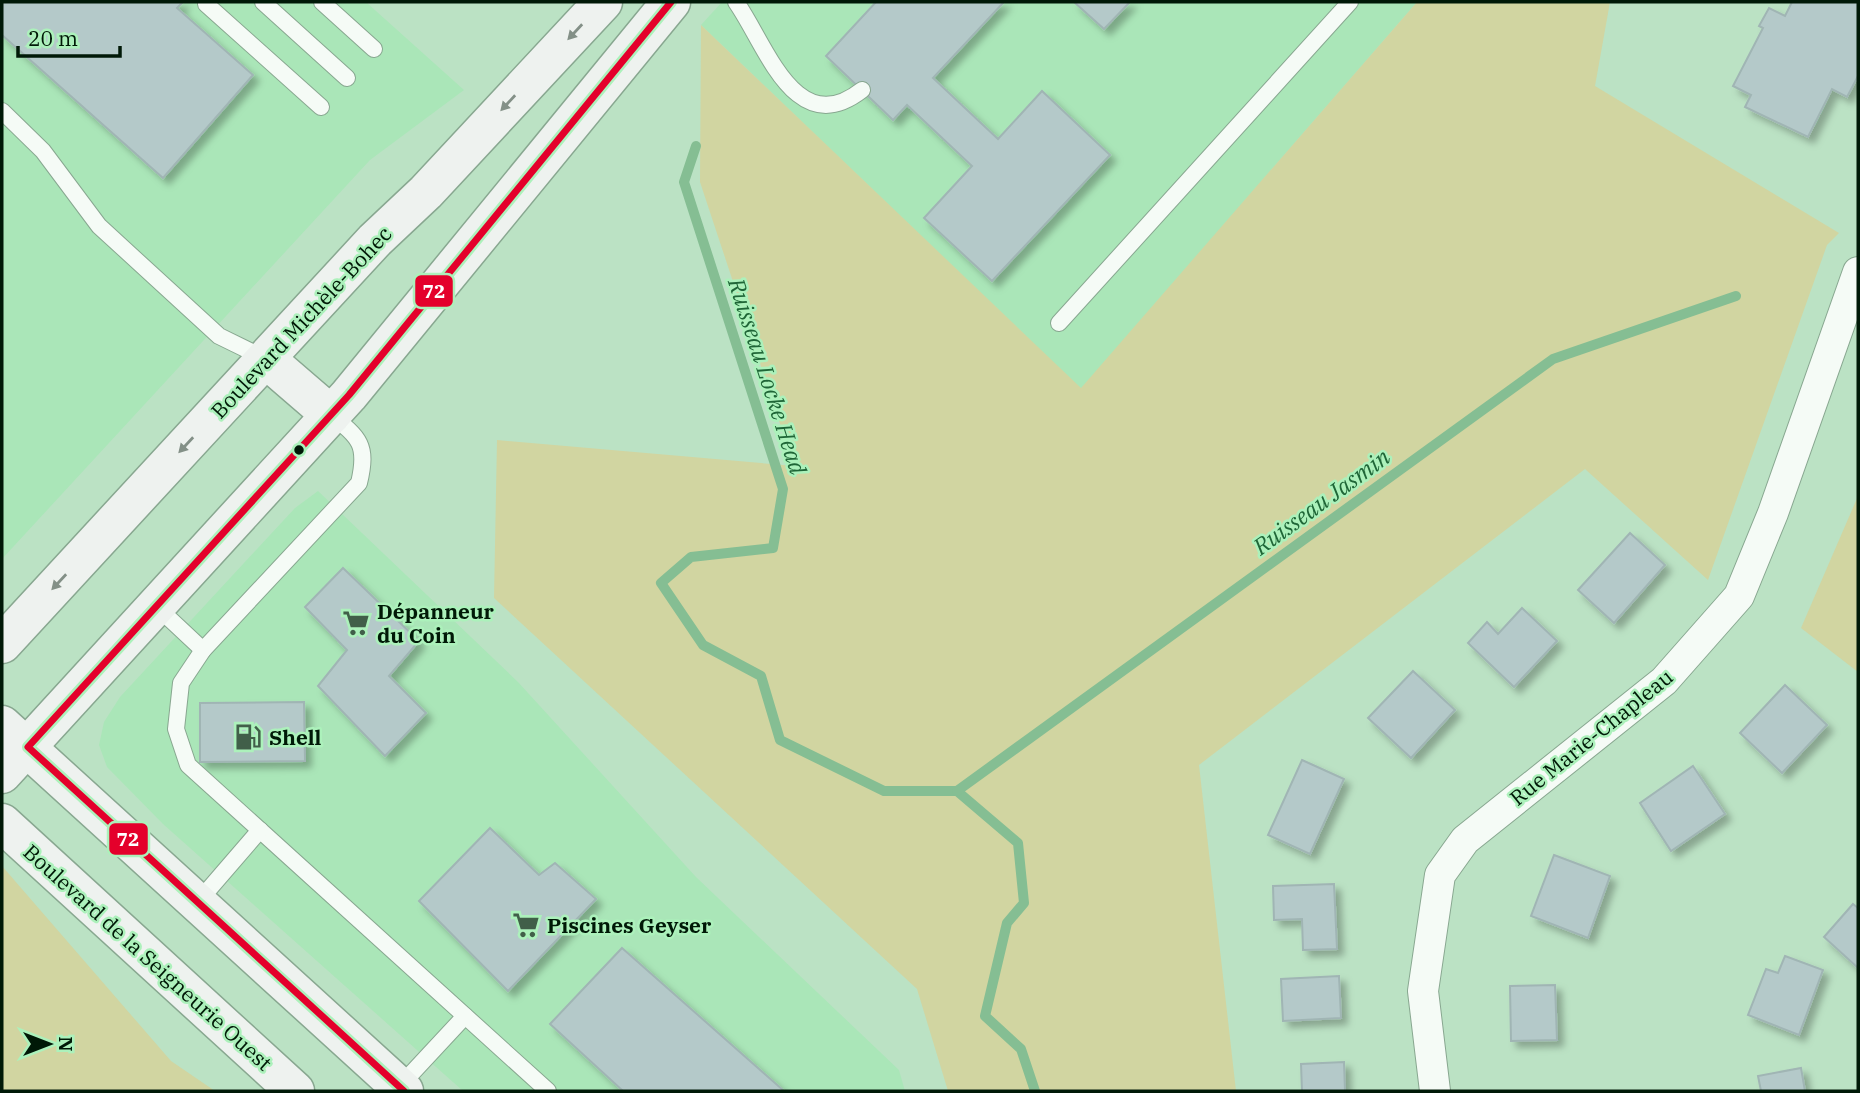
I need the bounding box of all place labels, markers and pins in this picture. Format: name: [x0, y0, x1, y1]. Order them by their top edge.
unlabelled marker: [292, 443, 306, 457]
place label: Dépanneur du Coin: [377, 597, 495, 649]
supermarket icon: Dépanneur du Coin: [341, 608, 371, 638]
fuel station icon: Shell: [233, 722, 263, 752]
place label: Shell: [269, 723, 322, 751]
supermarket icon: Piscines Geyser: [511, 910, 541, 940]
place label: Piscines Geyser: [547, 911, 712, 939]

